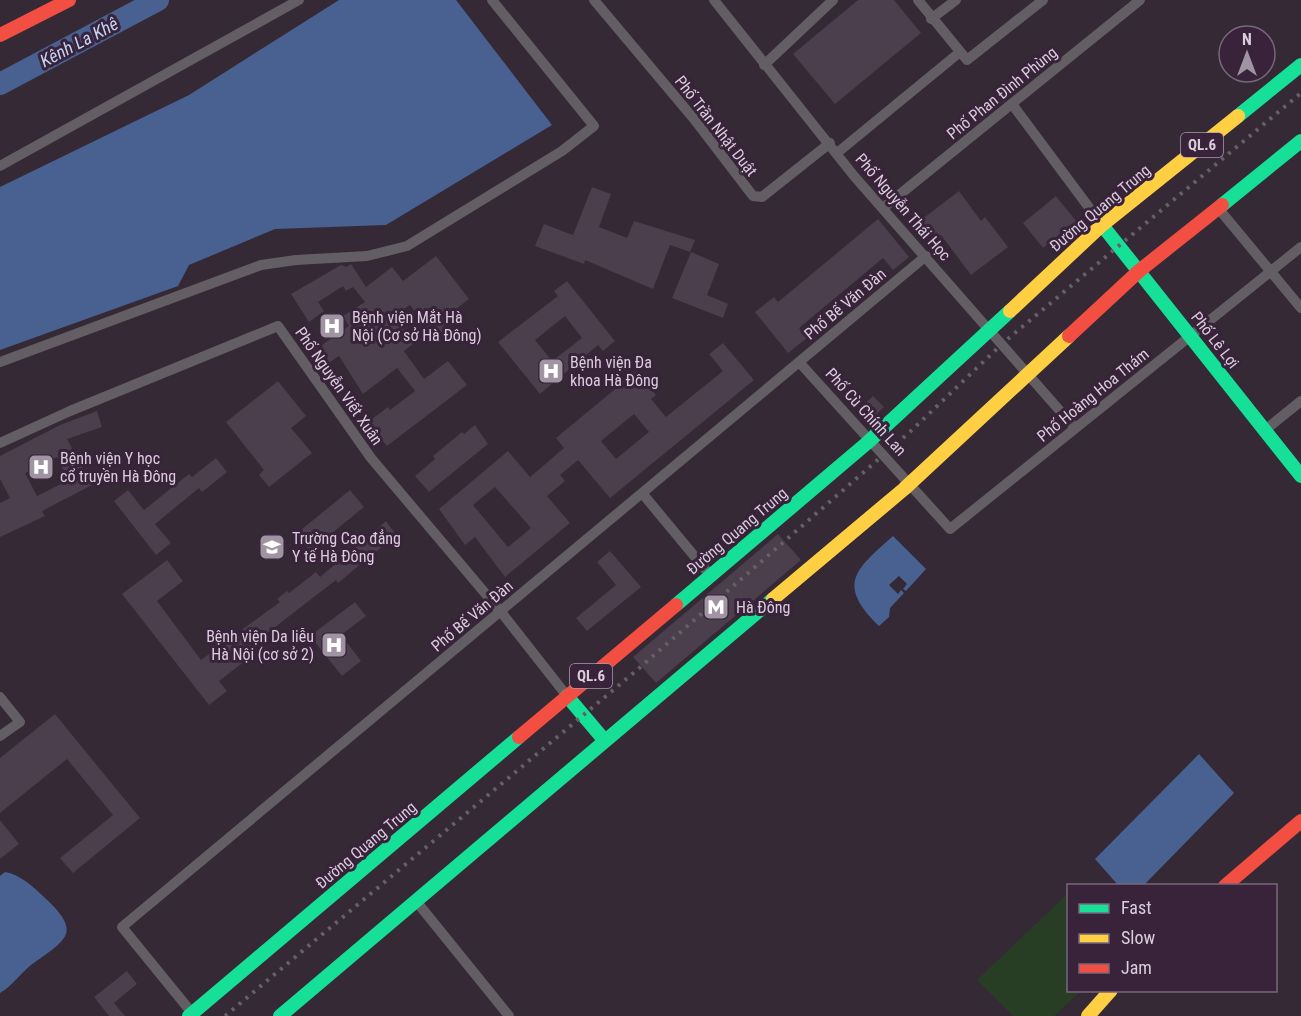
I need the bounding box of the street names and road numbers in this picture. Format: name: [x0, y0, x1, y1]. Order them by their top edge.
street label: Phố Phan Đình Phùng: [943, 43, 1061, 143]
street label: Phố Trần Nhật Duật: [671, 72, 761, 180]
road number: QL.6: [1181, 133, 1223, 157]
street label: Phố Nguyễn Thái Học: [851, 150, 955, 264]
street label: Đường Quang Trung: [1046, 160, 1154, 256]
street label: Phố Bế Văn Đàn: [800, 264, 890, 344]
street label: Phố Lê Lợi: [1187, 308, 1243, 372]
street label: Phố Nguyễn Viết Xuân: [291, 323, 387, 449]
street label: Phố Hoàng Hoa Thám: [1033, 344, 1153, 446]
street label: Phố Cù Chính Lan: [822, 364, 910, 460]
street label: Đường Quang Trung: [683, 483, 791, 579]
street label: Phố Bế Văn Đàn: [427, 576, 517, 656]
road number: QL.6: [570, 664, 612, 688]
street label: Đường Quang Trung: [312, 797, 420, 893]

